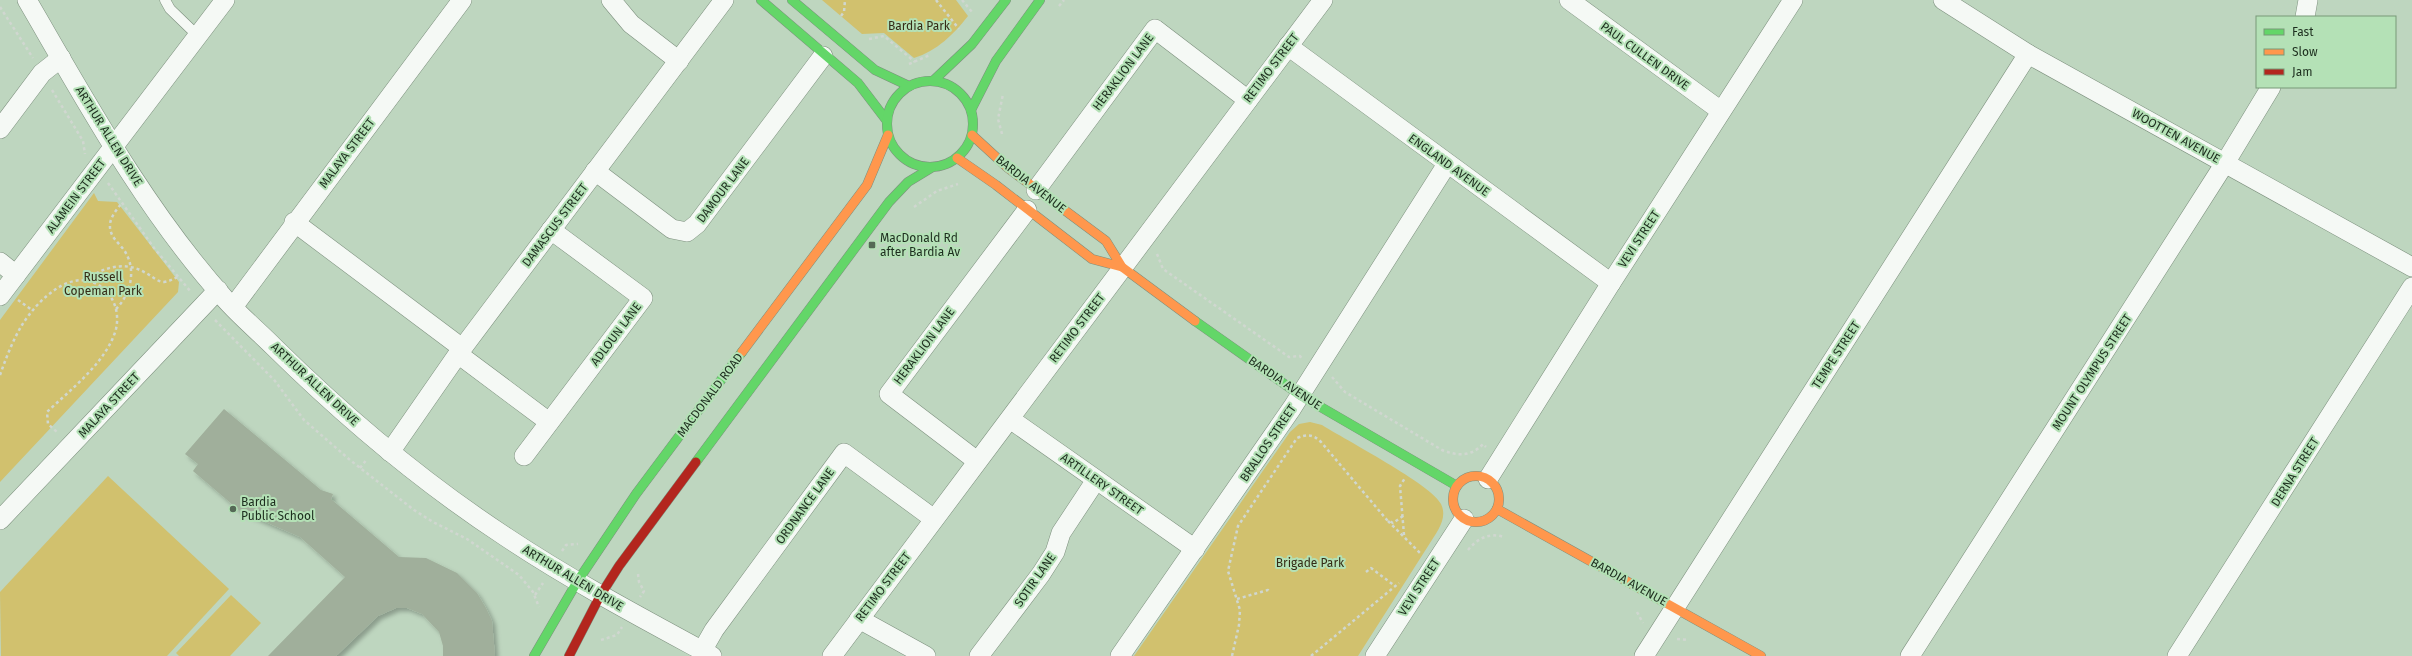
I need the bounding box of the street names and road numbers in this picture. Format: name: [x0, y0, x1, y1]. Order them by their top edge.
street label: PAUL CULLEN DRIVE: [1598, 19, 1692, 93]
street label: RETIMO STREET: [1240, 30, 1302, 105]
street label: HERAKLION LANE: [1090, 31, 1156, 113]
street label: ARTHUR ALLEN DRIVE: [73, 84, 145, 188]
street label: WOOTTEN AVENUE: [2129, 106, 2223, 166]
street label: MALAYA STREET: [316, 115, 378, 190]
street label: ENGLAND AVENUE: [1406, 131, 1492, 199]
street label: BARDIA AVENUE: [993, 152, 1069, 216]
street label: DAMOUR LANE: [694, 155, 752, 225]
street label: ALAMEIN STREET: [44, 156, 109, 236]
street label: DAMASCUS STREET: [519, 180, 591, 269]
street label: VEVI STREET: [1615, 207, 1663, 270]
street label: RETIMO STREET: [1046, 290, 1108, 365]
street label: ADLOUN LANE: [588, 300, 644, 368]
street label: HERAKLION LANE: [891, 305, 957, 387]
street label: MOUNT OLYMPUS STREET: [2049, 311, 2135, 433]
street label: TEMPE STREET: [1809, 318, 1863, 391]
street label: ARTHUR ALLEN DRIVE: [268, 340, 362, 428]
street label: MACDONALD ROAD: [674, 350, 746, 439]
street label: BARDIA AVENUE: [1246, 353, 1324, 413]
street label: MALAYA STREET: [75, 369, 143, 440]
street label: BRALLOS STREET: [1237, 401, 1299, 484]
street label: DERNA STREET: [2268, 434, 2322, 509]
street label: ARTILLERY STREET: [1058, 450, 1147, 518]
street label: ORDNANCE LANE: [773, 465, 837, 547]
street label: ARTHUR ALLEN DRIVE: [520, 542, 626, 614]
street label: RETIMO STREET: [852, 549, 914, 624]
street label: SOTIR LANE: [1011, 551, 1059, 609]
street label: VEVI STREET: [1395, 555, 1443, 618]
street label: BARDIA AVENUE: [1588, 555, 1670, 609]

